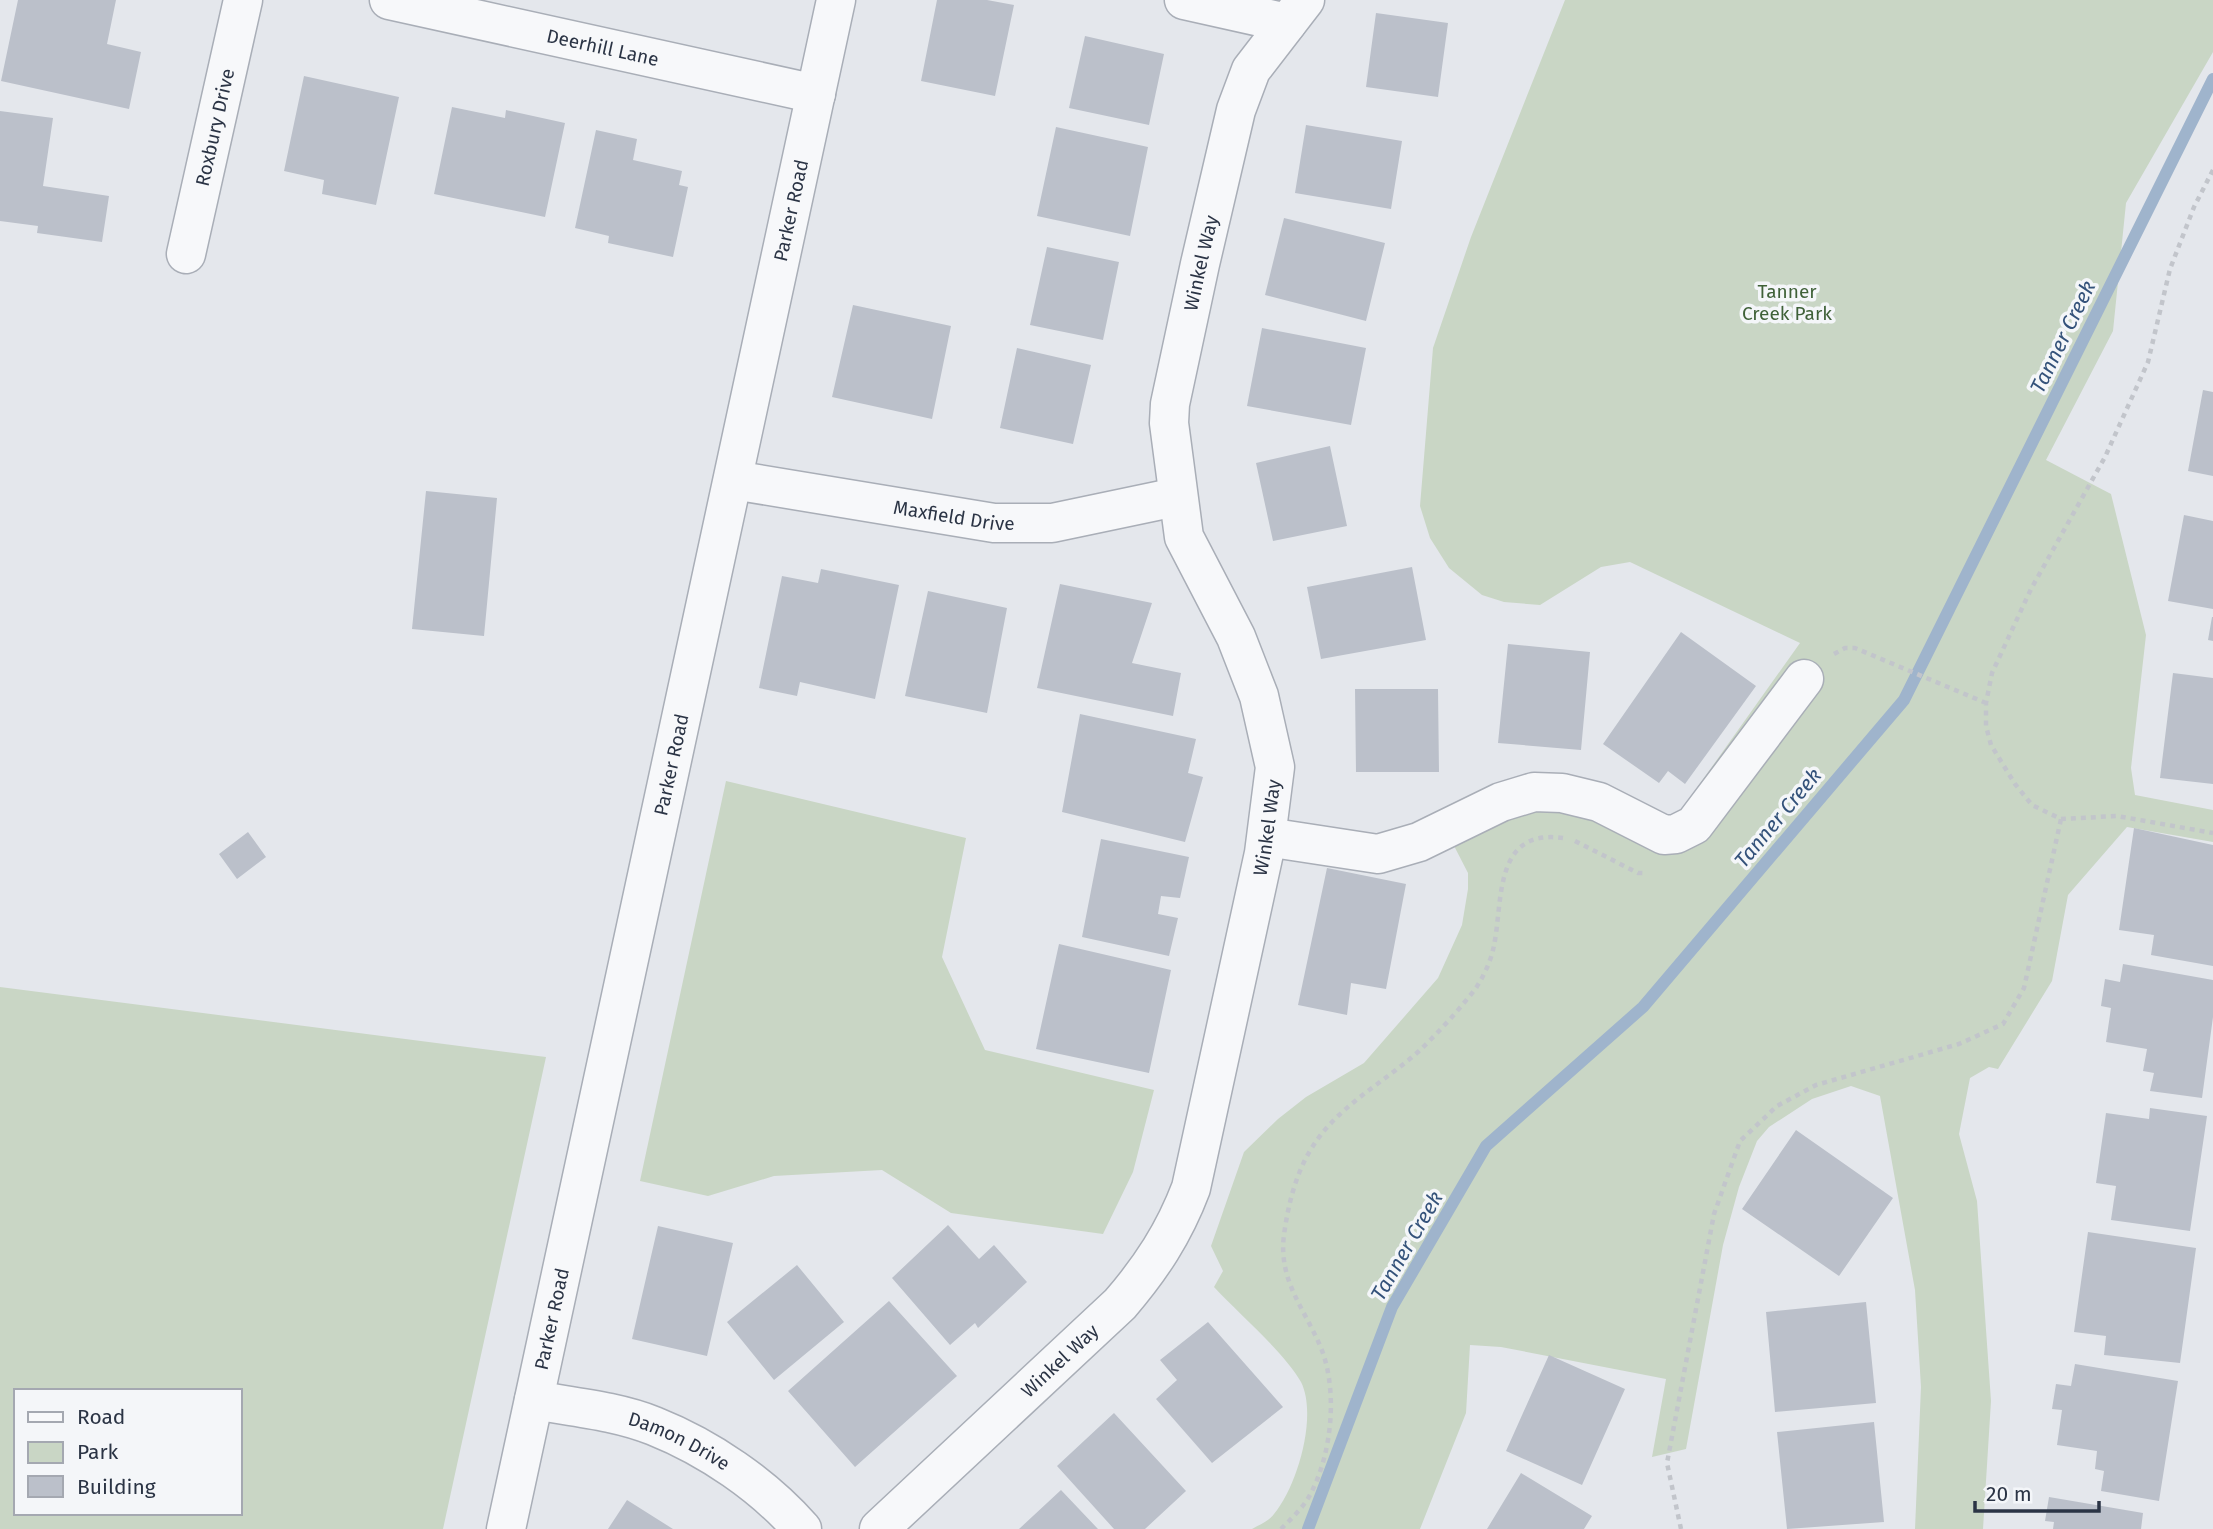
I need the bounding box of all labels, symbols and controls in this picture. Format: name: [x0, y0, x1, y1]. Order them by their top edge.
street label: Deerhill Lane: [545, 24, 661, 71]
street label: Roxbury Drive: [191, 66, 239, 188]
street label: Parker Road: [769, 157, 813, 264]
street label: Winkel Way: [1179, 213, 1223, 313]
water label: Tanner Creek: [2025, 276, 2101, 398]
park label: Tanner Creek Park: [1742, 280, 1832, 325]
street label: Maxfield Drive: [892, 496, 1015, 535]
street label: Parker Road: [649, 712, 694, 818]
water label: Tanner Creek: [1729, 763, 1827, 873]
street label: Winkel Way: [1248, 777, 1285, 878]
water label: Tanner Creek: [1365, 1187, 1449, 1305]
street label: Parker Road: [530, 1266, 574, 1372]
street label: Winkel Way: [1016, 1319, 1104, 1402]
legend: [14, 1389, 242, 1515]
text: Road: [77, 1404, 125, 1430]
street label: Damon Drive: [626, 1407, 734, 1475]
text: Park: [77, 1439, 119, 1465]
scale bar: [1975, 1470, 2099, 1514]
text: Building: [77, 1474, 156, 1500]
text: 20 m: [1986, 1481, 2032, 1507]

